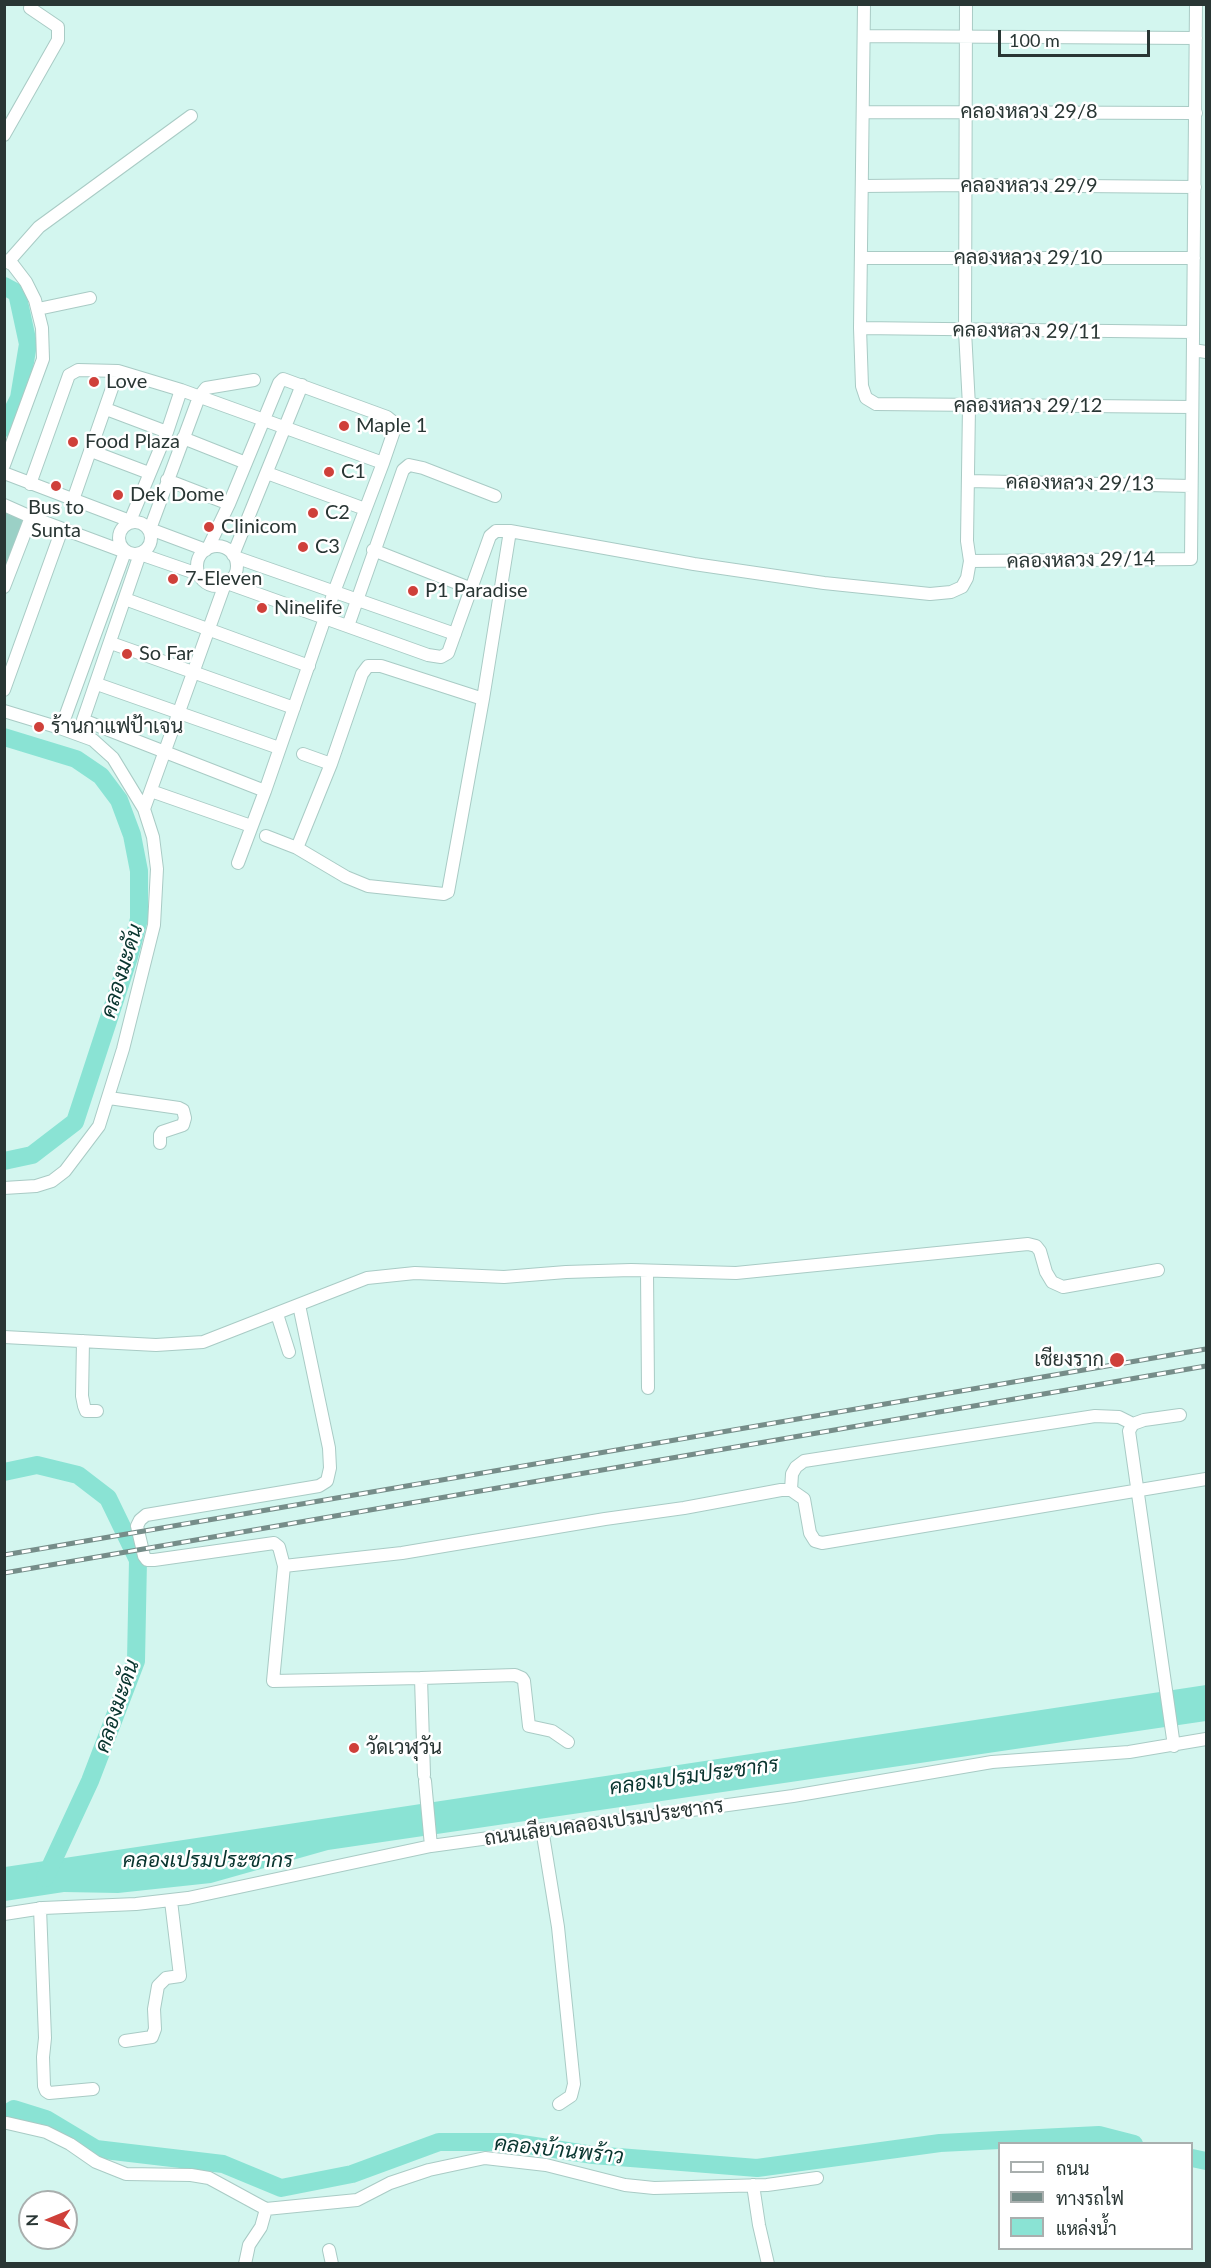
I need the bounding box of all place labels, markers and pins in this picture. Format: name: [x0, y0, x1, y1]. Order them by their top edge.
place label: Love: [106, 370, 147, 394]
marker: Love: [87, 375, 101, 389]
place label: Maple 1: [356, 414, 427, 438]
marker: Maple 1: [337, 419, 351, 433]
place label: Food Plaza: [85, 430, 180, 454]
marker: Food Plaza: [66, 435, 80, 449]
place label: C1: [341, 460, 366, 484]
marker: C1: [322, 465, 336, 479]
marker: Bus to Sunta: [49, 479, 63, 493]
place label: Dek Dome: [130, 483, 224, 507]
marker: Dek Dome: [111, 488, 125, 502]
place label: Bus to Sunta: [28, 496, 84, 543]
place label: C2: [325, 501, 350, 525]
marker: C2: [306, 506, 320, 520]
place label: Clinicom: [221, 515, 297, 539]
marker: Clinicom: [202, 520, 216, 534]
place label: C3: [315, 535, 340, 559]
marker: C3: [296, 540, 310, 554]
place label: 7-Eleven: [185, 567, 262, 591]
marker: 7-Eleven: [166, 572, 180, 586]
place label: P1 Paradise: [425, 579, 528, 603]
marker: P1 Paradise: [406, 584, 420, 598]
place label: Ninelife: [274, 596, 342, 620]
marker: Ninelife: [255, 601, 269, 615]
place label: So Far: [139, 642, 193, 666]
marker: So Far: [120, 647, 134, 661]
place label: ร้านกาแฟป้าเจน: [51, 715, 183, 739]
marker: ร้านกาแฟป้าเจน: [32, 720, 46, 734]
place label: เชียงราก: [1034, 1348, 1104, 1372]
marker: เชียงราก: [1108, 1351, 1126, 1369]
place label: วัดเวฬุวัน: [366, 1736, 442, 1760]
marker: วัดเวฬุวัน: [347, 1741, 361, 1755]

